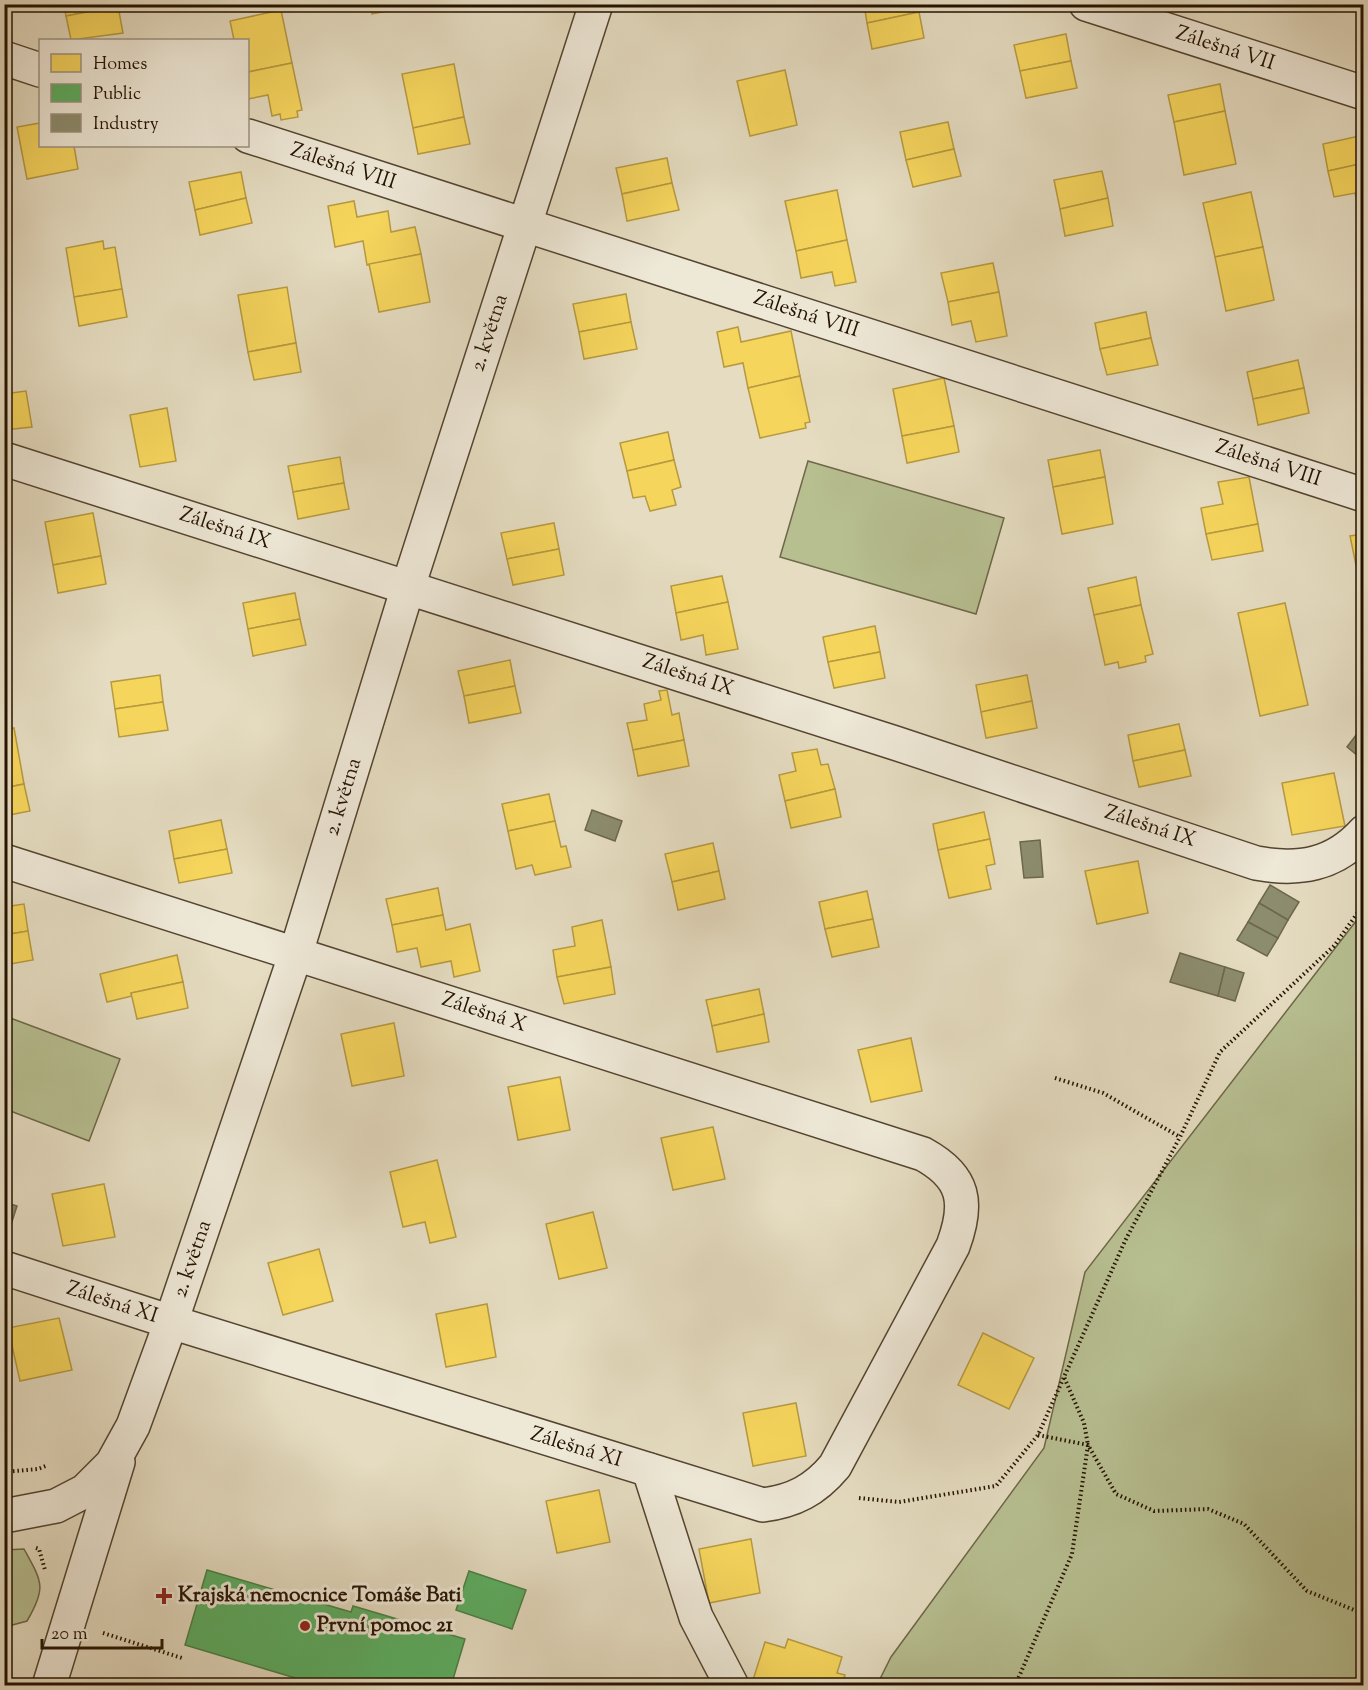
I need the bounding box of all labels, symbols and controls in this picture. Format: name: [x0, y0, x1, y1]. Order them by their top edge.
street label: Zálešná VII: [1172, 19, 1278, 79]
legend: [39, 39, 249, 147]
text: Homes: [93, 52, 147, 78]
text: Public: [93, 82, 141, 108]
text: Industry: [93, 112, 159, 138]
street label: Zálešná VIII: [286, 136, 400, 198]
street label: Zálešná VIII: [749, 284, 863, 346]
street label: 2. května: [463, 290, 517, 376]
street label: Zálešná VIII: [1211, 433, 1325, 495]
street label: Zálešná IX: [175, 500, 275, 558]
street label: Zálešná IX: [638, 647, 738, 705]
street label: 2. května: [318, 754, 370, 840]
street label: Zálešná IX: [1100, 798, 1200, 856]
street label: Zálešná X: [438, 985, 530, 1041]
street label: 2. května: [166, 1216, 220, 1302]
street label: Zálešná XI: [62, 1274, 162, 1332]
street label: Zálešná XI: [526, 1420, 626, 1476]
place label: Krajská nemocnice Tomáše Bati: [178, 1581, 462, 1611]
marker: Krajská nemocnice Tomáše Bati: [155, 1587, 173, 1605]
place label: První pomoc 21: [317, 1611, 454, 1641]
scale bar: [42, 1612, 162, 1650]
marker: První pomoc 21: [298, 1619, 312, 1633]
text: 20 m: [51, 1622, 88, 1648]

